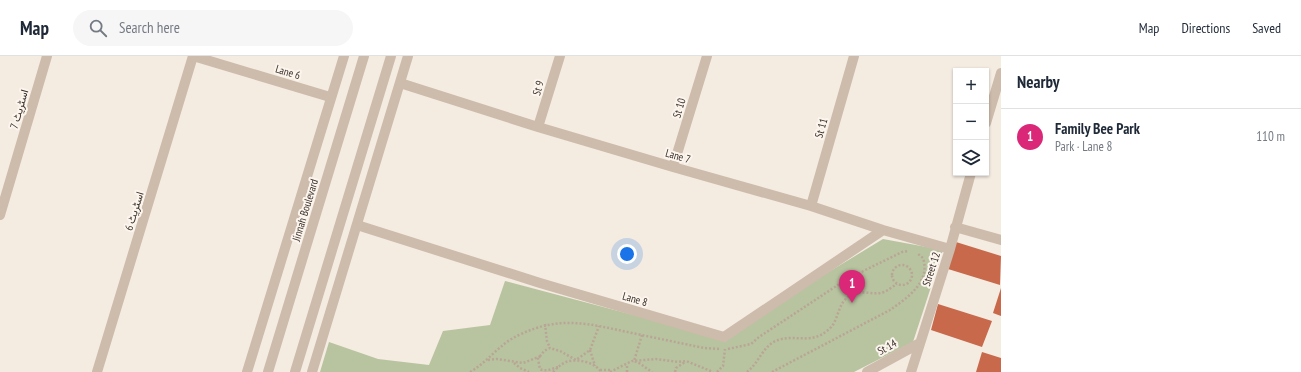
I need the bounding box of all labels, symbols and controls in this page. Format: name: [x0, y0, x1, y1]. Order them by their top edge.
search box: [73, 10, 353, 46]
text: Map: [20, 16, 49, 40]
icon: search: [87, 17, 109, 39]
text: Search here: [119, 18, 180, 37]
text: Map: [1139, 19, 1159, 37]
text: Directions: [1181, 19, 1230, 37]
text: Saved: [1252, 19, 1281, 37]
street label: Lane 6: [274, 62, 302, 82]
map controls: [953, 68, 989, 176]
button: +: [953, 68, 989, 104]
text: Nearby: [1017, 71, 1060, 93]
street label: St 9: [529, 79, 547, 97]
street label: اسٹریٹ 7: [7, 88, 31, 130]
street label: St 10: [669, 96, 689, 120]
button: −: [953, 104, 989, 140]
street label: St 11: [812, 116, 830, 140]
text: Family Bee Park: [1055, 119, 1140, 138]
text: 1: [1027, 128, 1033, 145]
text: 110 m: [1256, 128, 1285, 145]
text: Park · Lane 8: [1055, 138, 1112, 155]
button: layers: [953, 140, 989, 176]
street label: Lane 7: [664, 146, 692, 166]
street label: Jinnah Boulevard: [289, 177, 321, 244]
street label: اسٹریٹ 6: [121, 190, 147, 232]
your location: [617, 244, 637, 264]
street label: Street 12: [919, 250, 943, 288]
pin: 1: [839, 270, 865, 303]
street label: Lane 8: [621, 289, 649, 309]
street label: St 14: [875, 336, 899, 358]

